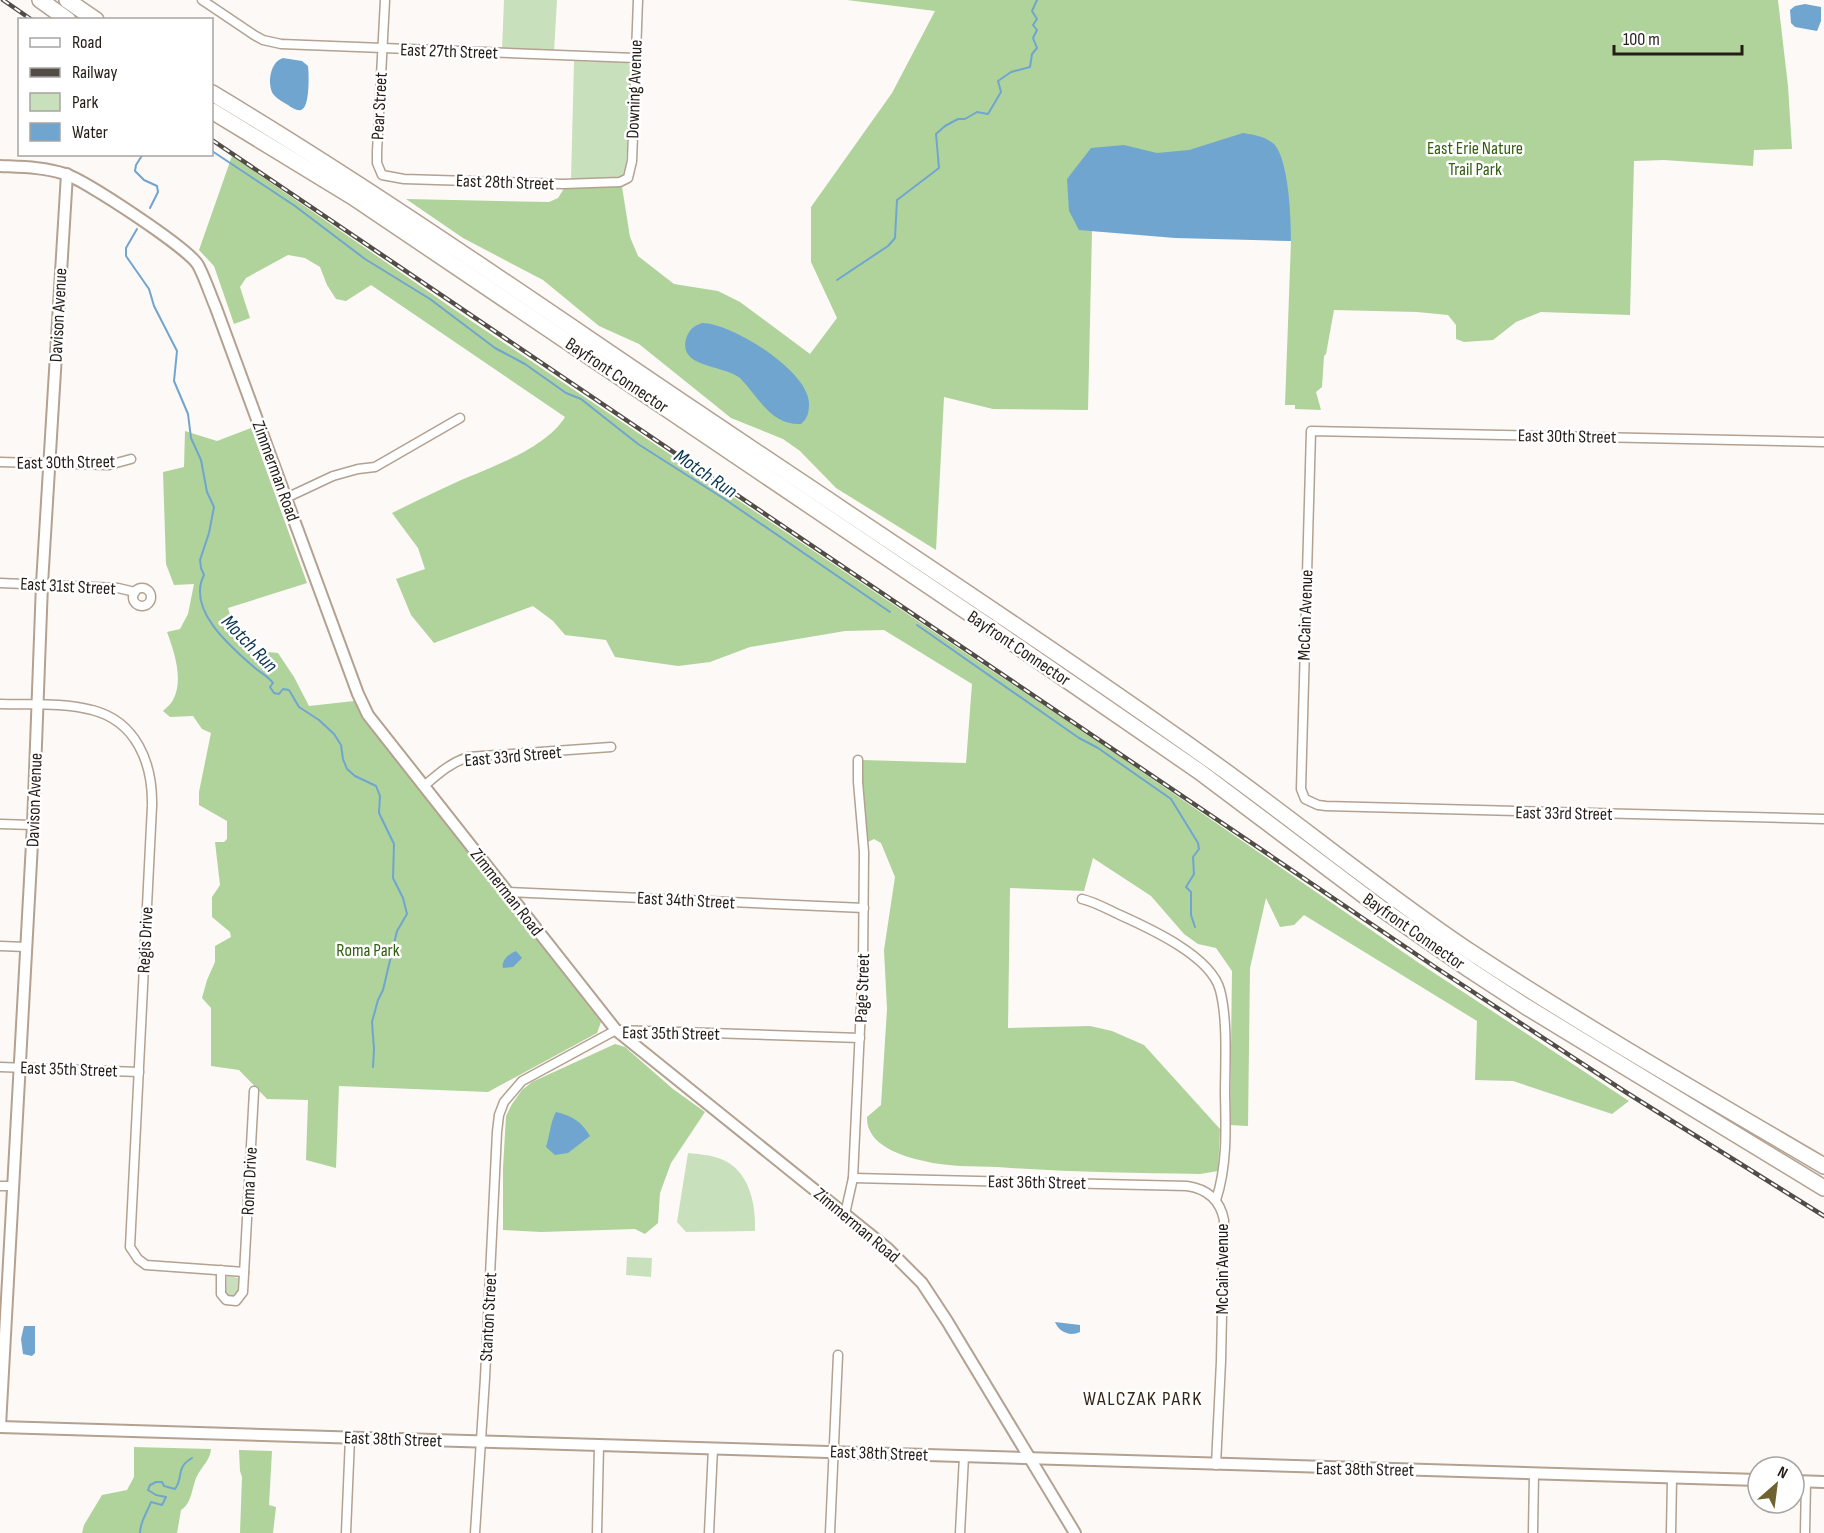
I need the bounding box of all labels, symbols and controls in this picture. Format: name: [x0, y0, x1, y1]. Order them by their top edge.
legend: [18, 18, 213, 156]
scale bar: [1614, 18, 1742, 56]
text: 100 m: [1623, 29, 1660, 50]
text: Road: [72, 32, 102, 53]
street label: East 27th Street: [400, 39, 499, 64]
street label: Downing Avenue: [622, 39, 647, 139]
text: Railway: [72, 62, 117, 83]
street label: Pear Street: [367, 71, 392, 140]
text: Park: [72, 92, 98, 113]
text: Water: [72, 122, 108, 143]
park label: East Erie Nature Trail Park: [1427, 138, 1523, 180]
street label: East 28th Street: [456, 170, 555, 195]
street label: Davison Avenue: [46, 267, 71, 363]
street label: Bayfront Connector: [561, 333, 672, 418]
street label: Zimmerman Road: [248, 418, 303, 524]
street label: East 30th Street: [1518, 425, 1617, 448]
water label: Motch Run: [669, 444, 741, 504]
street label: East 30th Street: [17, 451, 116, 474]
street label: McCain Avenue: [1293, 569, 1318, 661]
street label: East 31st Street: [20, 574, 117, 600]
street label: Bayfront Connector: [963, 606, 1074, 691]
water label: Motch Run: [216, 610, 282, 677]
street label: East 33rd Street: [464, 742, 563, 771]
street label: Davison Avenue: [22, 753, 47, 848]
street label: East 33rd Street: [1515, 802, 1613, 825]
street label: Zimmerman Road: [466, 844, 547, 940]
street label: East 34th Street: [636, 887, 736, 914]
street label: Bayfront Connector: [1359, 889, 1469, 974]
street label: Regis Drive: [133, 906, 158, 974]
park label: Roma Park: [336, 940, 400, 961]
street label: Page Street: [851, 952, 874, 1023]
street label: East 35th Street: [622, 1022, 721, 1045]
street label: East 35th Street: [20, 1057, 119, 1082]
street label: Roma Drive: [237, 1146, 262, 1216]
street label: East 36th Street: [988, 1171, 1087, 1194]
street label: Zimmerman Road: [810, 1183, 904, 1267]
street label: McCain Avenue: [1212, 1223, 1233, 1315]
street label: Stanton Street: [476, 1271, 501, 1362]
district label: WALCZAK PARK: [1083, 1387, 1203, 1411]
street label: East 38th Street: [343, 1427, 443, 1452]
street label: East 38th Street: [829, 1441, 929, 1466]
north arrow: [1746, 1455, 1806, 1515]
street label: East 38th Street: [1316, 1458, 1415, 1481]
text: N: [1774, 1463, 1791, 1483]

